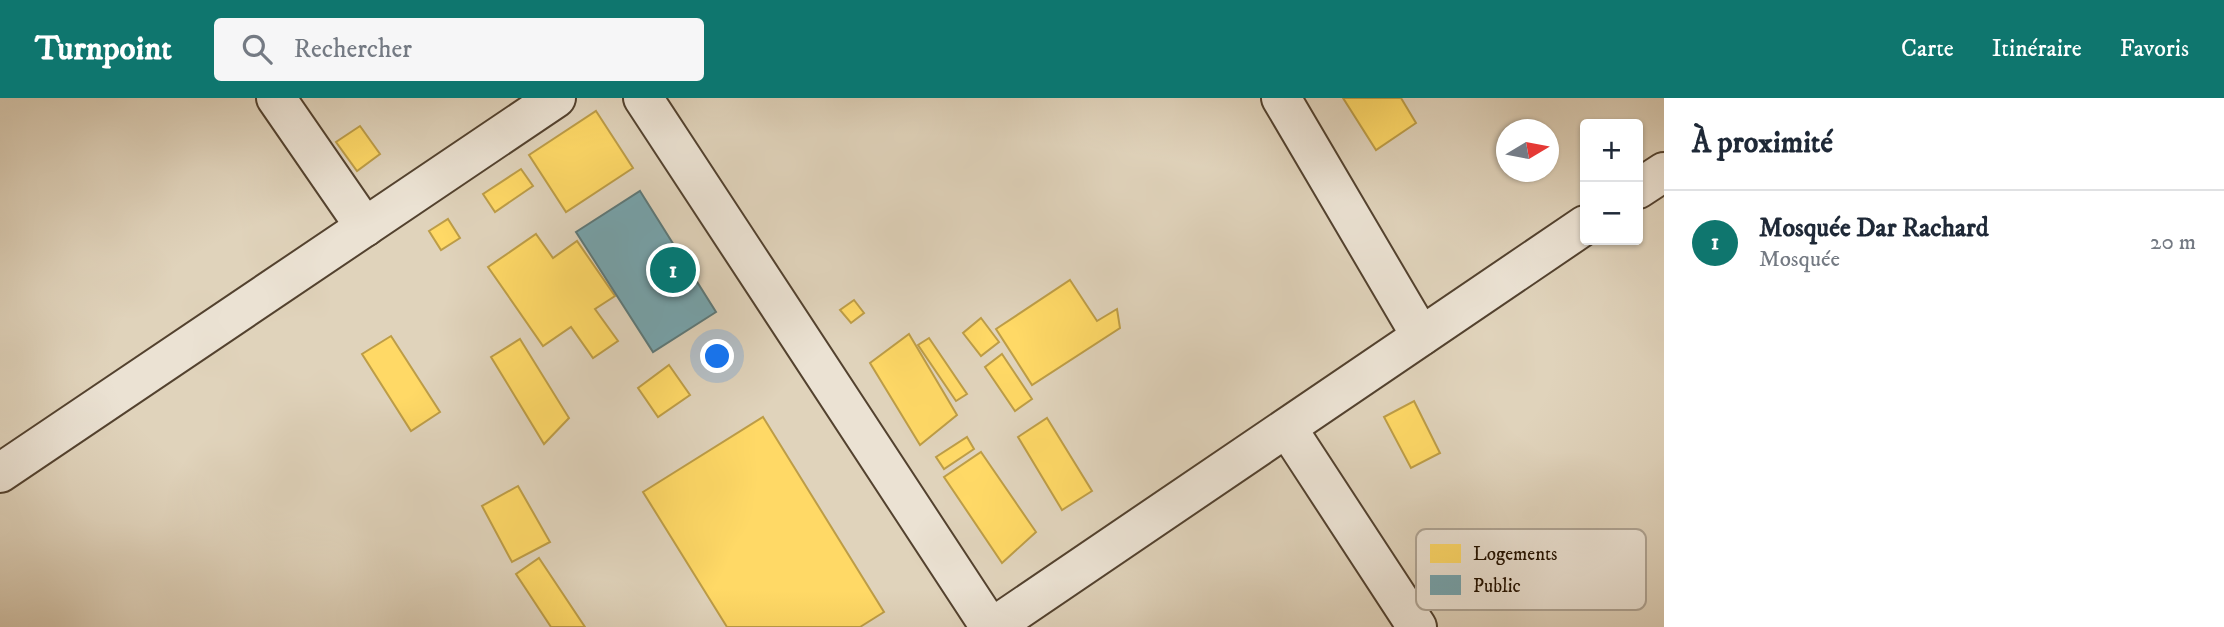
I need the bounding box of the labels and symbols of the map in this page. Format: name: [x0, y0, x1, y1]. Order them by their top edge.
north arrow: [1496, 119, 1559, 182]
pin: 1: [650, 244, 696, 296]
your location: [700, 339, 734, 373]
legend: [1416, 529, 1646, 610]
text: Logements: [1473, 543, 1557, 566]
text: Public: [1473, 575, 1521, 598]

